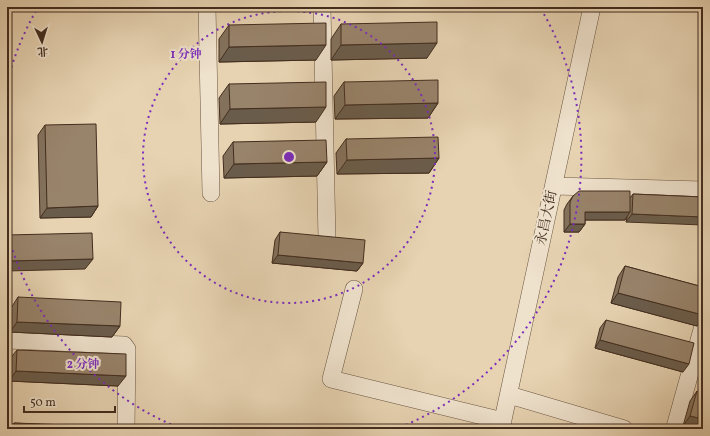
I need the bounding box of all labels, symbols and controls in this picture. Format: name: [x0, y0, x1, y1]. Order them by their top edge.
north arrow: [22, 22, 62, 62]
text: 北: [37, 43, 49, 58]
text: 1 分钟: [170, 47, 202, 63]
centre of rings: [282, 150, 296, 164]
street label: 永昌大街: [532, 189, 562, 247]
text: 2 分钟: [67, 357, 99, 373]
scale bar: [24, 388, 115, 414]
text: 50 m: [30, 395, 56, 411]

